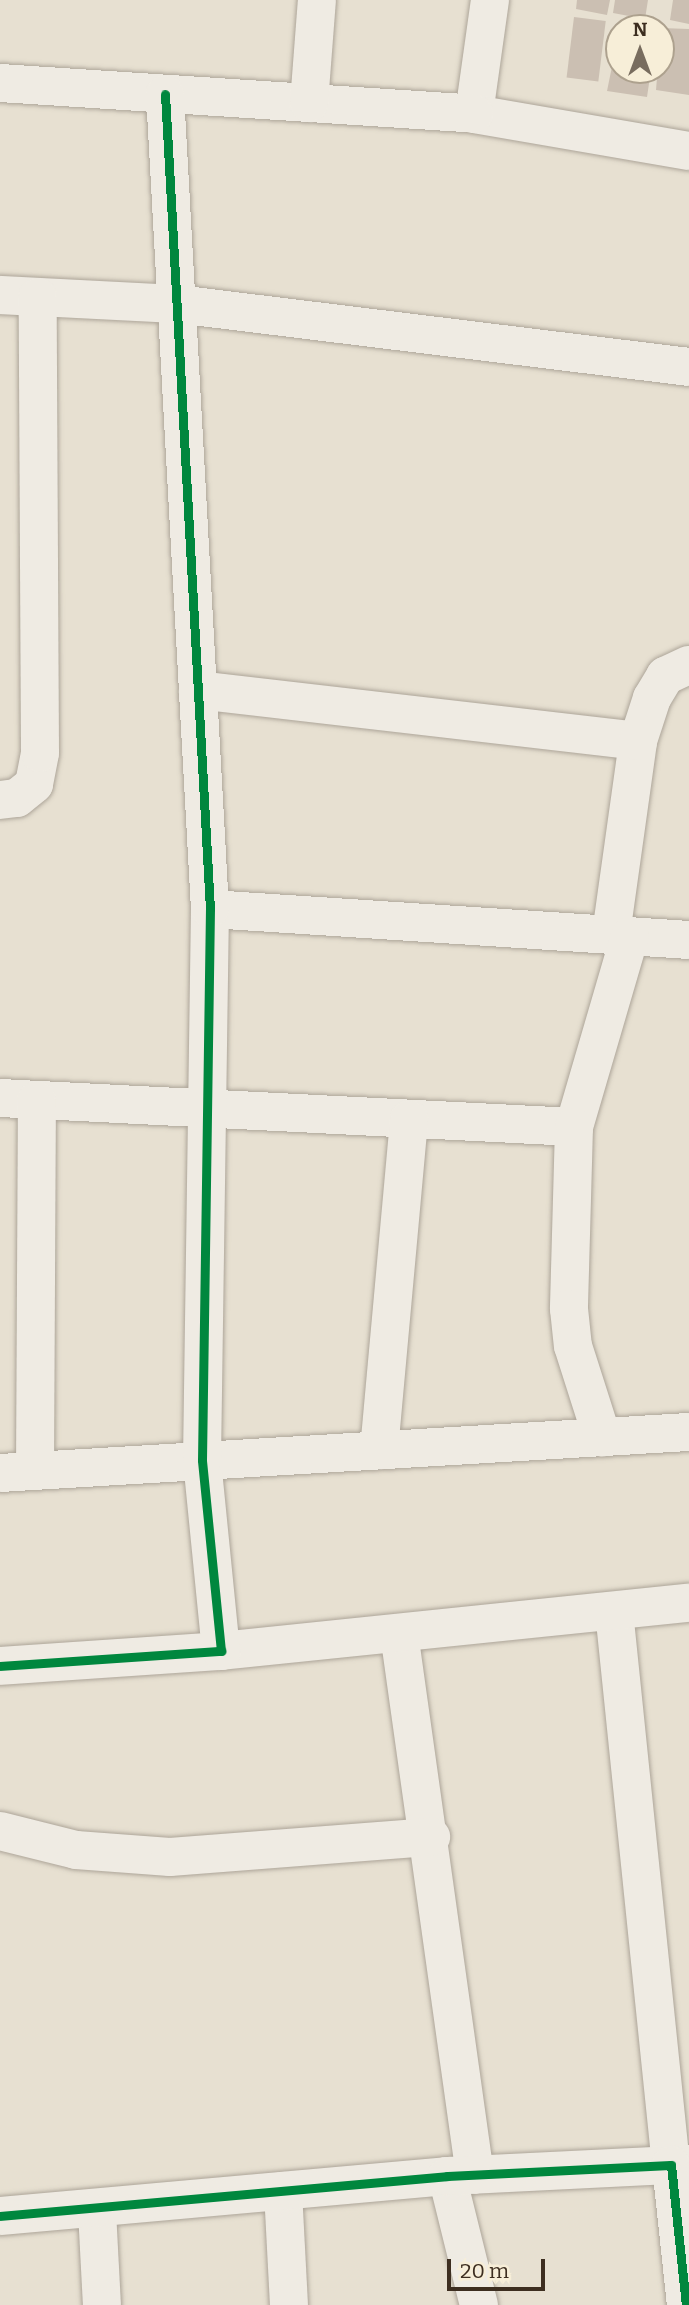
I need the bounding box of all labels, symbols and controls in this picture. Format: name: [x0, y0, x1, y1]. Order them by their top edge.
north arrow: [605, 14, 675, 84]
text: N: [633, 18, 647, 41]
scale bar: [451, 2246, 549, 2290]
text: 20 m: [460, 2258, 509, 2284]

